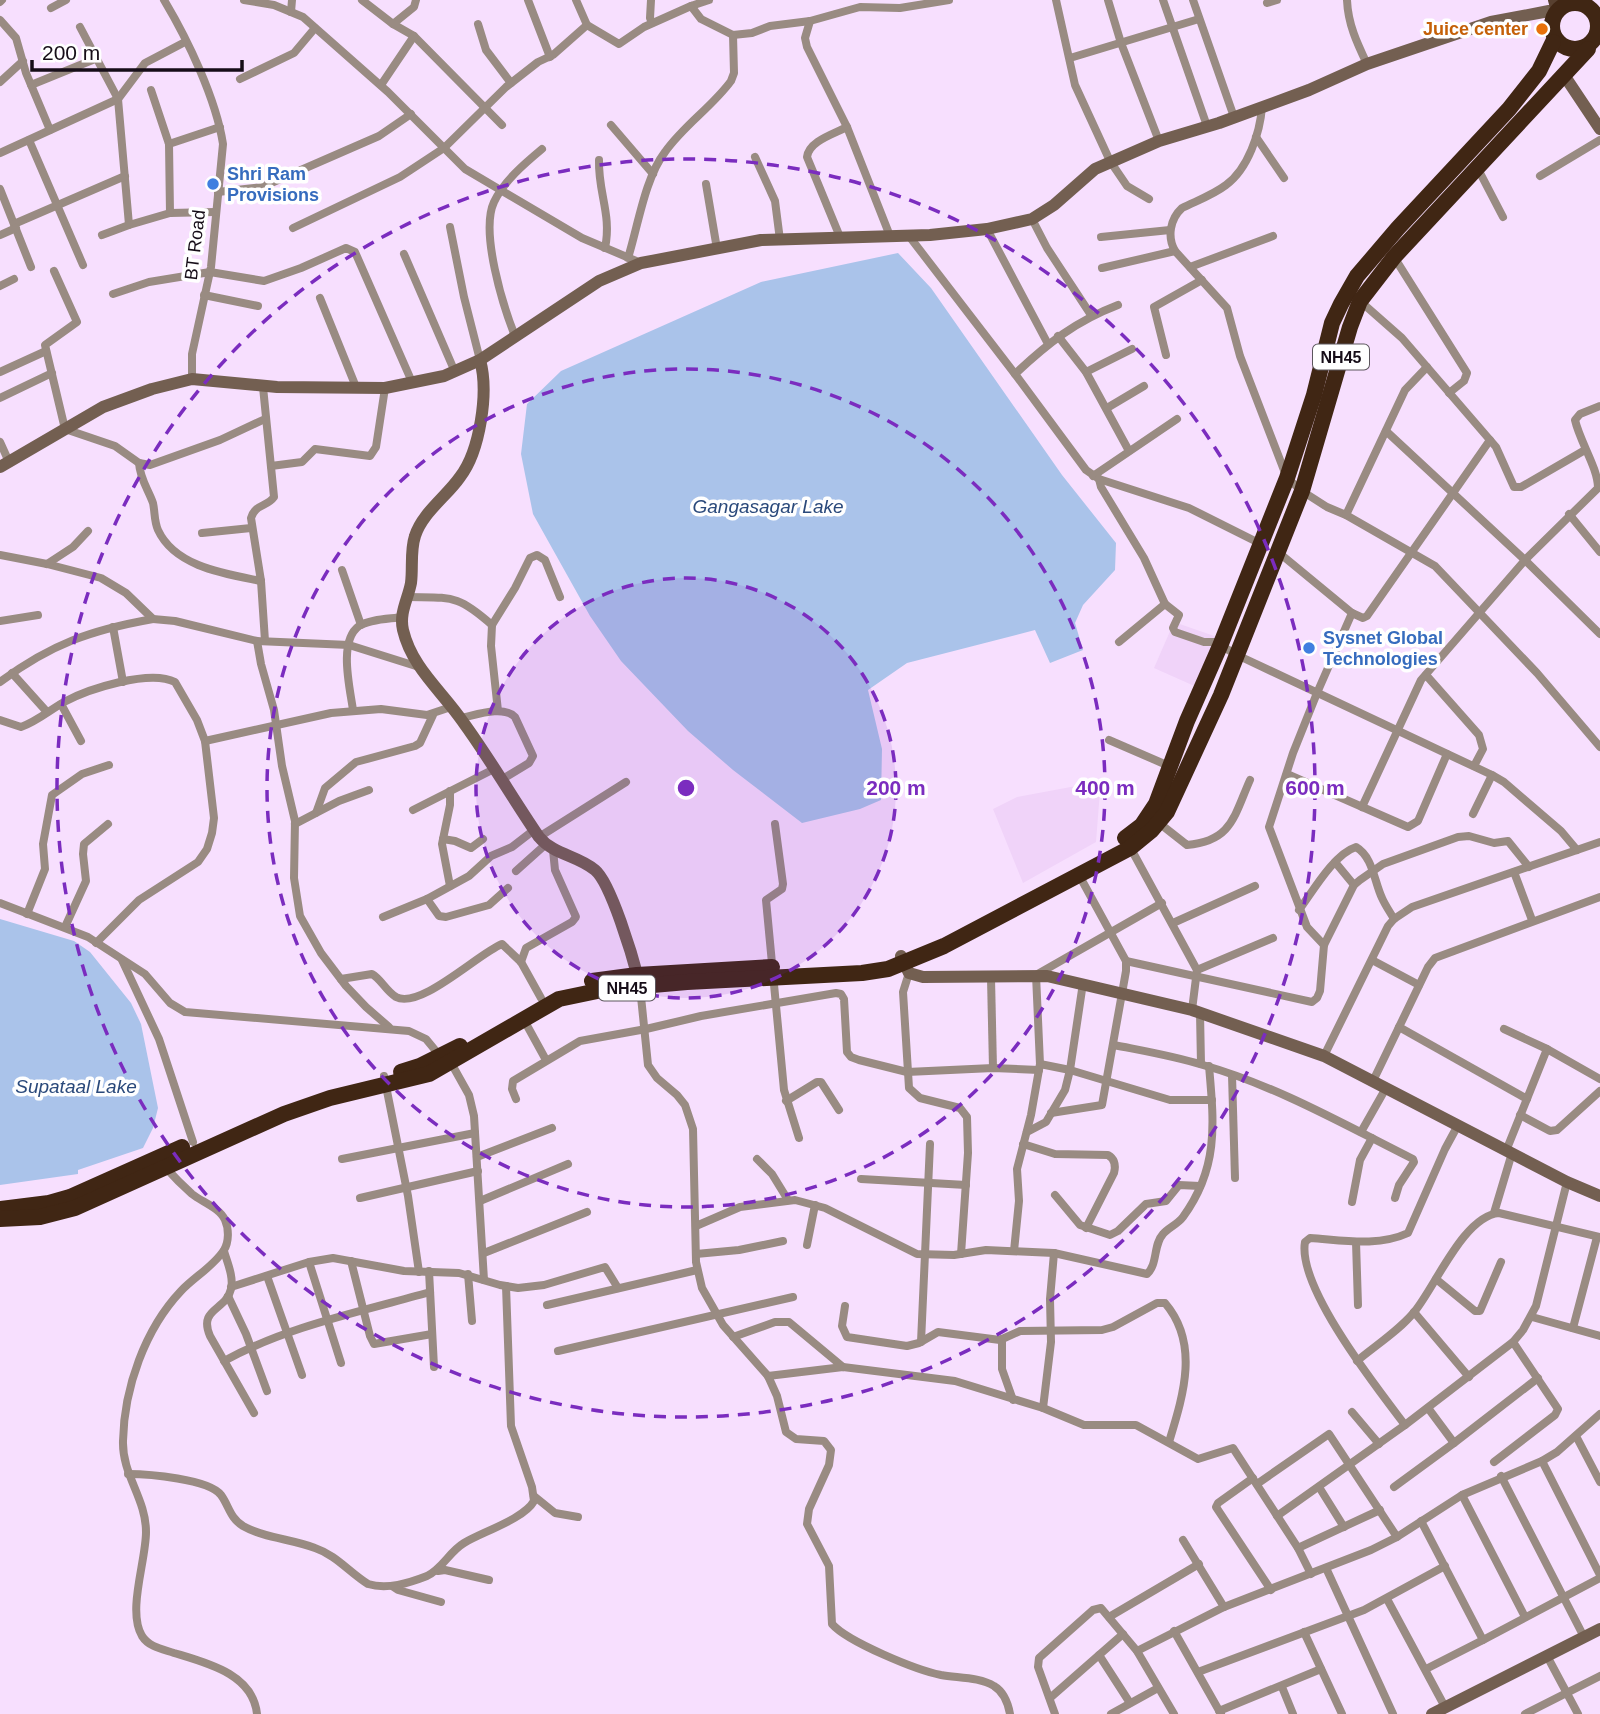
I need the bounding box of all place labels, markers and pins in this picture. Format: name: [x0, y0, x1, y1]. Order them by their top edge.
place label: Juice center: [1423, 19, 1528, 39]
marker: Juice center: [1534, 21, 1550, 37]
place label: Shri Ram Provisions: [227, 164, 319, 205]
marker: Shri Ram Provisions: [205, 176, 221, 192]
place label: Sysnet Global Technologies: [1323, 628, 1443, 669]
marker: Sysnet Global Technologies: [1301, 640, 1317, 656]
centre of rings: [674, 776, 698, 800]

